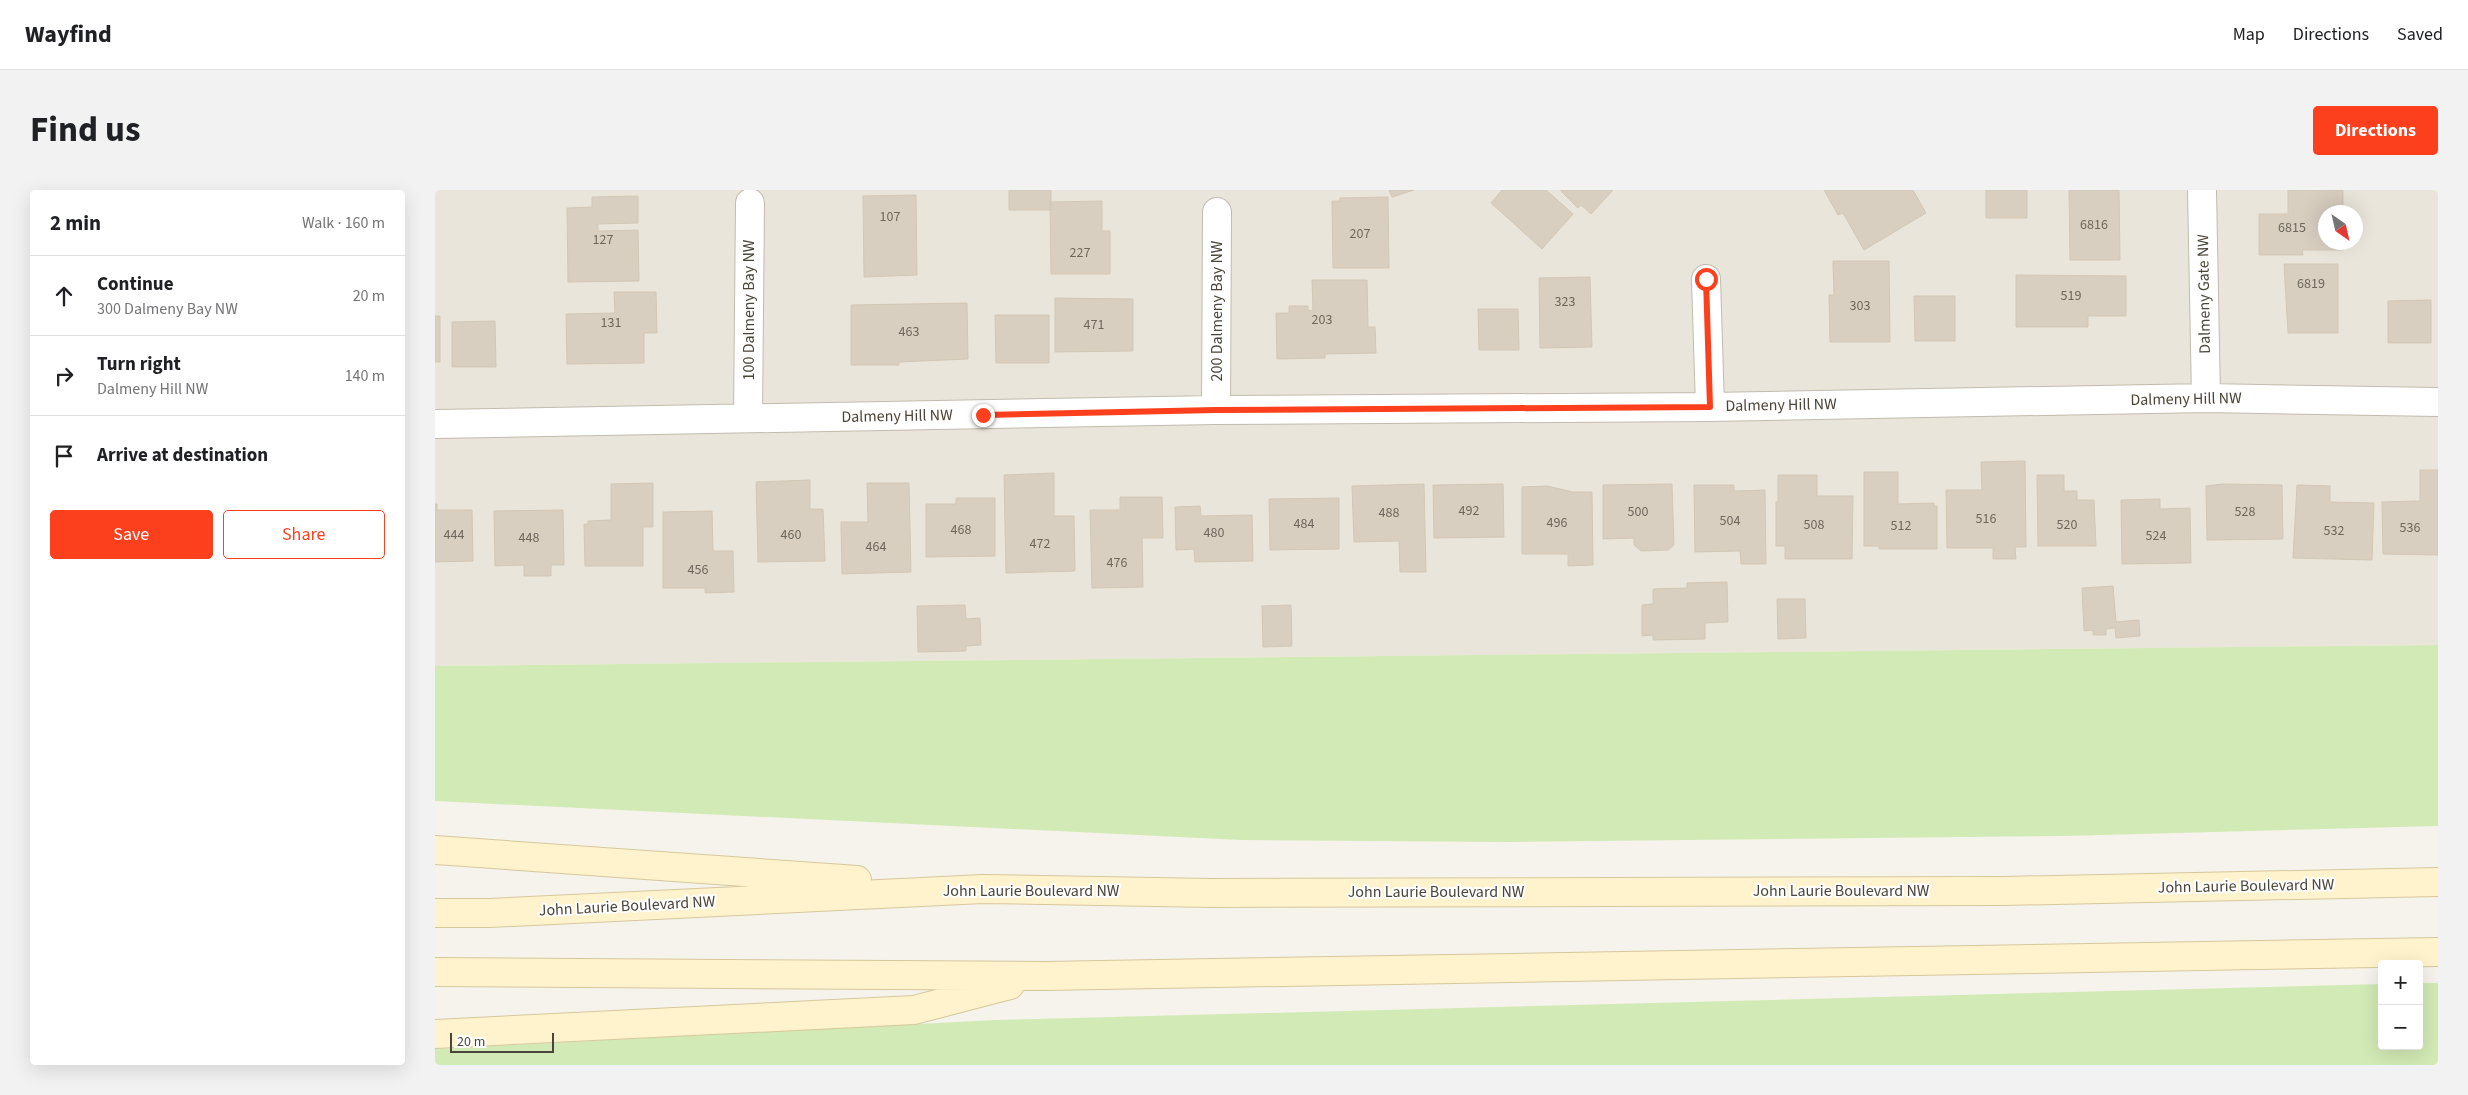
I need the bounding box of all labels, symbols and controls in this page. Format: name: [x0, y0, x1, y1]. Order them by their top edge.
text: Wayfind: [25, 17, 112, 52]
text: Map: [2233, 22, 2265, 47]
text: Directions: [2293, 22, 2369, 47]
text: Saved: [2397, 22, 2443, 47]
text: Find us: [30, 105, 140, 155]
button: Directions: [2313, 106, 2438, 155]
north arrow: [2318, 205, 2363, 250]
house number: 107: [880, 207, 900, 227]
text: 2 min: [50, 208, 101, 238]
text: Walk · 160 m: [302, 212, 385, 234]
house number: 6816: [2080, 215, 2108, 235]
house number: 6815: [2278, 218, 2306, 238]
house number: 207: [1350, 224, 1370, 244]
house number: 127: [593, 230, 613, 250]
street label: Dalmeny Gate NW: [2192, 234, 2216, 354]
street label: 100 Dalmeny Bay NW: [738, 239, 760, 380]
street label: 200 Dalmeny Bay NW: [1206, 240, 1228, 381]
house number: 227: [1070, 243, 1090, 263]
route start: [1695, 268, 1718, 291]
text: Continue: [97, 271, 174, 298]
house number: 6819: [2297, 274, 2325, 294]
icon: ahead: [50, 282, 78, 310]
text: 20 m: [353, 285, 385, 307]
house number: 519: [2061, 286, 2081, 306]
house number: 323: [1555, 292, 1575, 312]
house number: 303: [1850, 296, 1870, 316]
text: 300 Dalmeny Bay NW: [97, 298, 238, 320]
house number: 203: [1312, 310, 1332, 330]
house number: 131: [601, 313, 621, 333]
house number: 471: [1084, 315, 1104, 335]
house number: 463: [899, 322, 919, 342]
text: Turn right: [97, 351, 181, 378]
icon: right: [50, 362, 78, 390]
text: 140 m: [345, 365, 385, 387]
text: Dalmeny Hill NW: [97, 378, 208, 400]
street label: Dalmeny Hill NW: [2130, 387, 2242, 411]
street label: Dalmeny Hill NW: [1725, 393, 1837, 417]
street label: Dalmeny Hill NW: [841, 404, 953, 428]
route end: [972, 404, 995, 427]
icon: arrive: [50, 442, 78, 470]
text: Arrive at destination: [97, 442, 268, 469]
house number: 492: [1459, 501, 1479, 521]
house number: 500: [1628, 502, 1648, 522]
house number: 528: [2235, 502, 2255, 522]
house number: 488: [1379, 503, 1399, 523]
house number: 516: [1976, 509, 1996, 529]
button: Save: [50, 510, 213, 559]
button: Share: [223, 510, 385, 559]
house number: 504: [1720, 511, 1740, 531]
house number: 496: [1547, 513, 1567, 533]
house number: 484: [1294, 514, 1314, 534]
house number: 508: [1804, 515, 1824, 535]
house number: 520: [2057, 515, 2077, 535]
house number: 512: [1891, 516, 1911, 536]
house number: 536: [2400, 518, 2420, 538]
house number: 468: [951, 520, 971, 540]
house number: 532: [2324, 521, 2344, 541]
house number: 480: [1204, 523, 1224, 543]
house number: 444: [444, 525, 464, 545]
house number: 460: [781, 525, 801, 545]
house number: 524: [2146, 526, 2166, 546]
house number: 448: [519, 528, 539, 548]
house number: 472: [1030, 534, 1050, 554]
house number: 464: [866, 537, 886, 557]
house number: 476: [1107, 553, 1127, 573]
house number: 456: [688, 560, 708, 580]
street label: John Laurie Boulevard NW: [2157, 873, 2335, 899]
street label: John Laurie Boulevard NW: [943, 880, 1120, 902]
street label: John Laurie Boulevard NW: [1753, 880, 1930, 902]
street label: John Laurie Boulevard NW: [1348, 881, 1525, 903]
street label: John Laurie Boulevard NW: [538, 890, 716, 922]
map controls: [2378, 960, 2423, 1050]
button: +: [2378, 960, 2423, 1005]
button: −: [2378, 1005, 2423, 1050]
scale bar: [450, 1030, 554, 1053]
text: 20 m: [457, 1032, 485, 1052]

